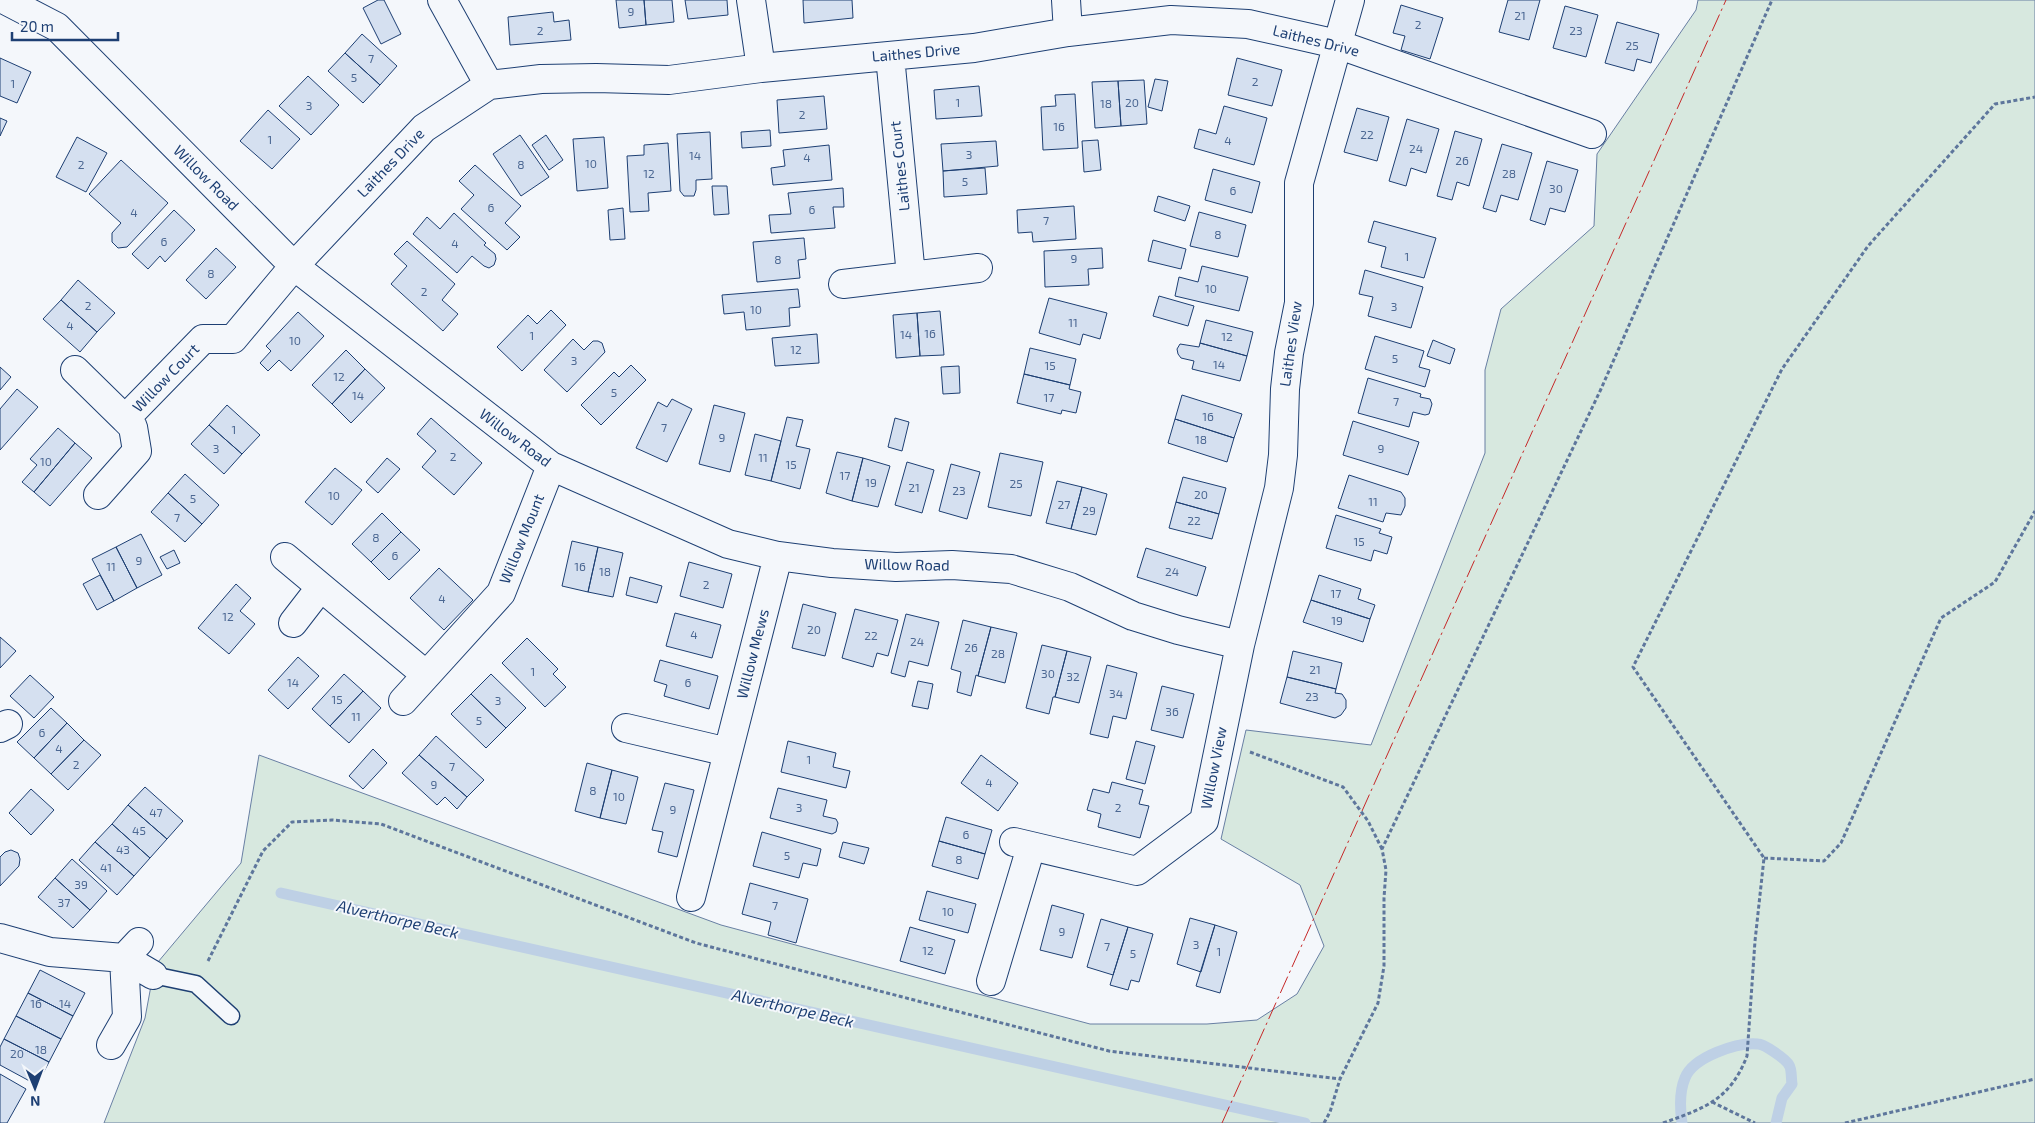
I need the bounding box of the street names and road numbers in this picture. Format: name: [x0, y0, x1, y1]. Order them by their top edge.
street label: Laithes Drive: [1271, 21, 1361, 59]
street label: Laithes Drive: [871, 39, 961, 65]
street label: Laithes Court: [885, 120, 913, 212]
street label: Laithes Drive: [353, 124, 428, 200]
street label: Willow Road: [170, 141, 243, 214]
street label: Laithes View: [1275, 300, 1305, 388]
street label: Willow Court: [128, 339, 203, 415]
street label: Willow Road: [476, 404, 555, 470]
street label: Willow Mount: [495, 491, 547, 586]
street label: Willow Road: [864, 554, 950, 574]
street label: Willow Mews: [732, 607, 772, 701]
street label: Willow View: [1196, 725, 1230, 811]

